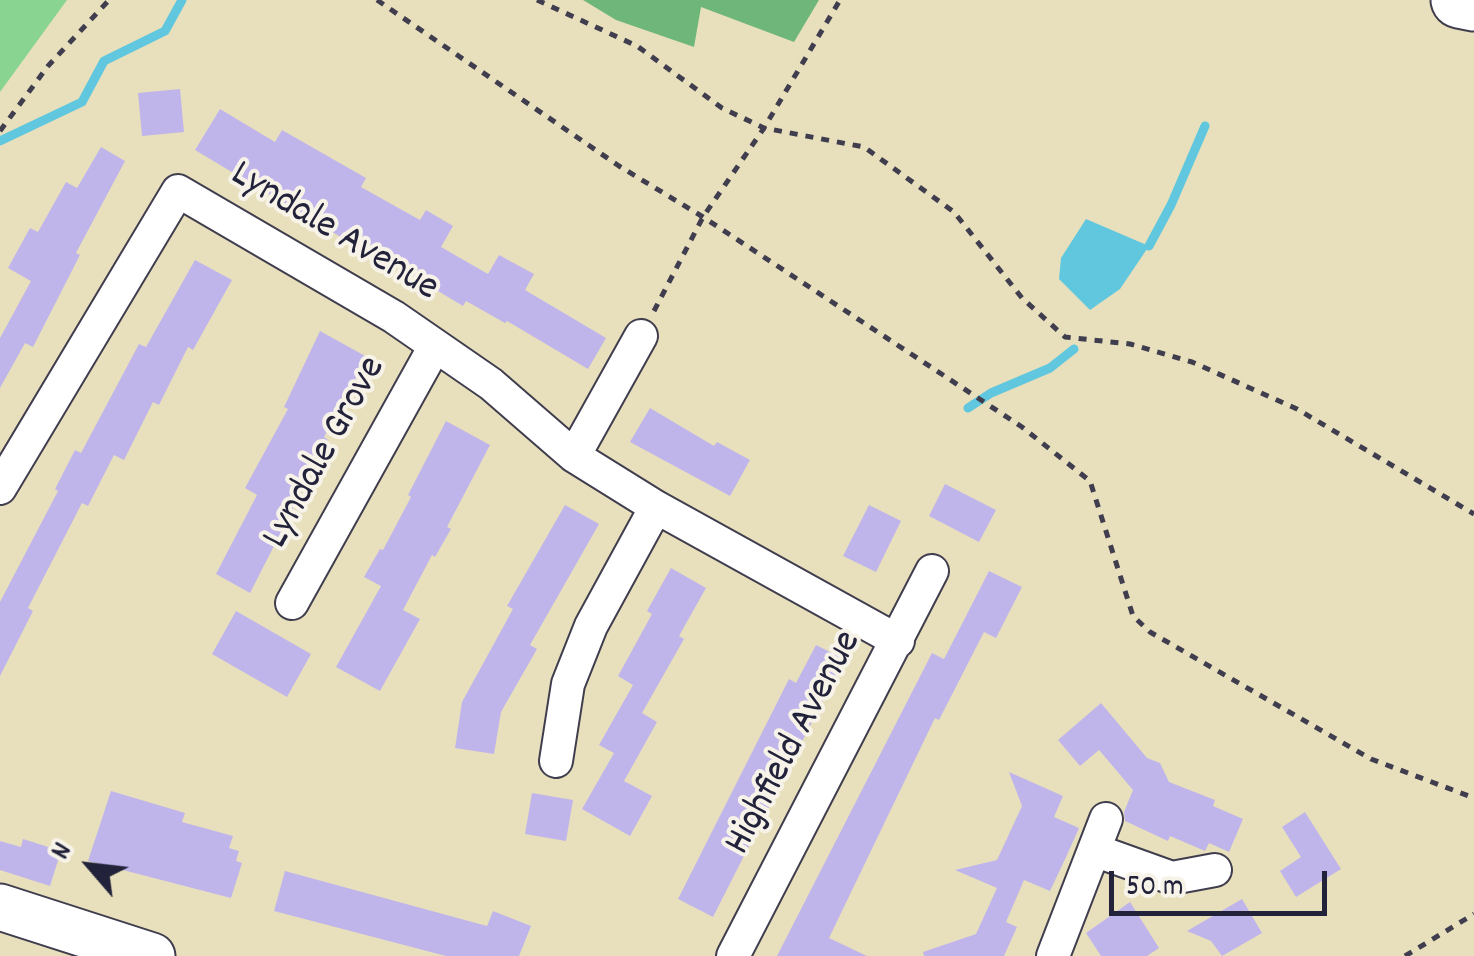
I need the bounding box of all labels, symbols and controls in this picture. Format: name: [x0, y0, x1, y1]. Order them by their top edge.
street label: Lyndale Avenue: [220, 153, 446, 315]
street label: Lyndale Grove: [255, 350, 399, 558]
street label: Highfield Avenue: [717, 624, 875, 864]
north arrow: [40, 816, 140, 916]
text: N: [43, 836, 84, 867]
scale bar: [1114, 851, 1332, 913]
text: 50 m: [1126, 867, 1184, 910]

